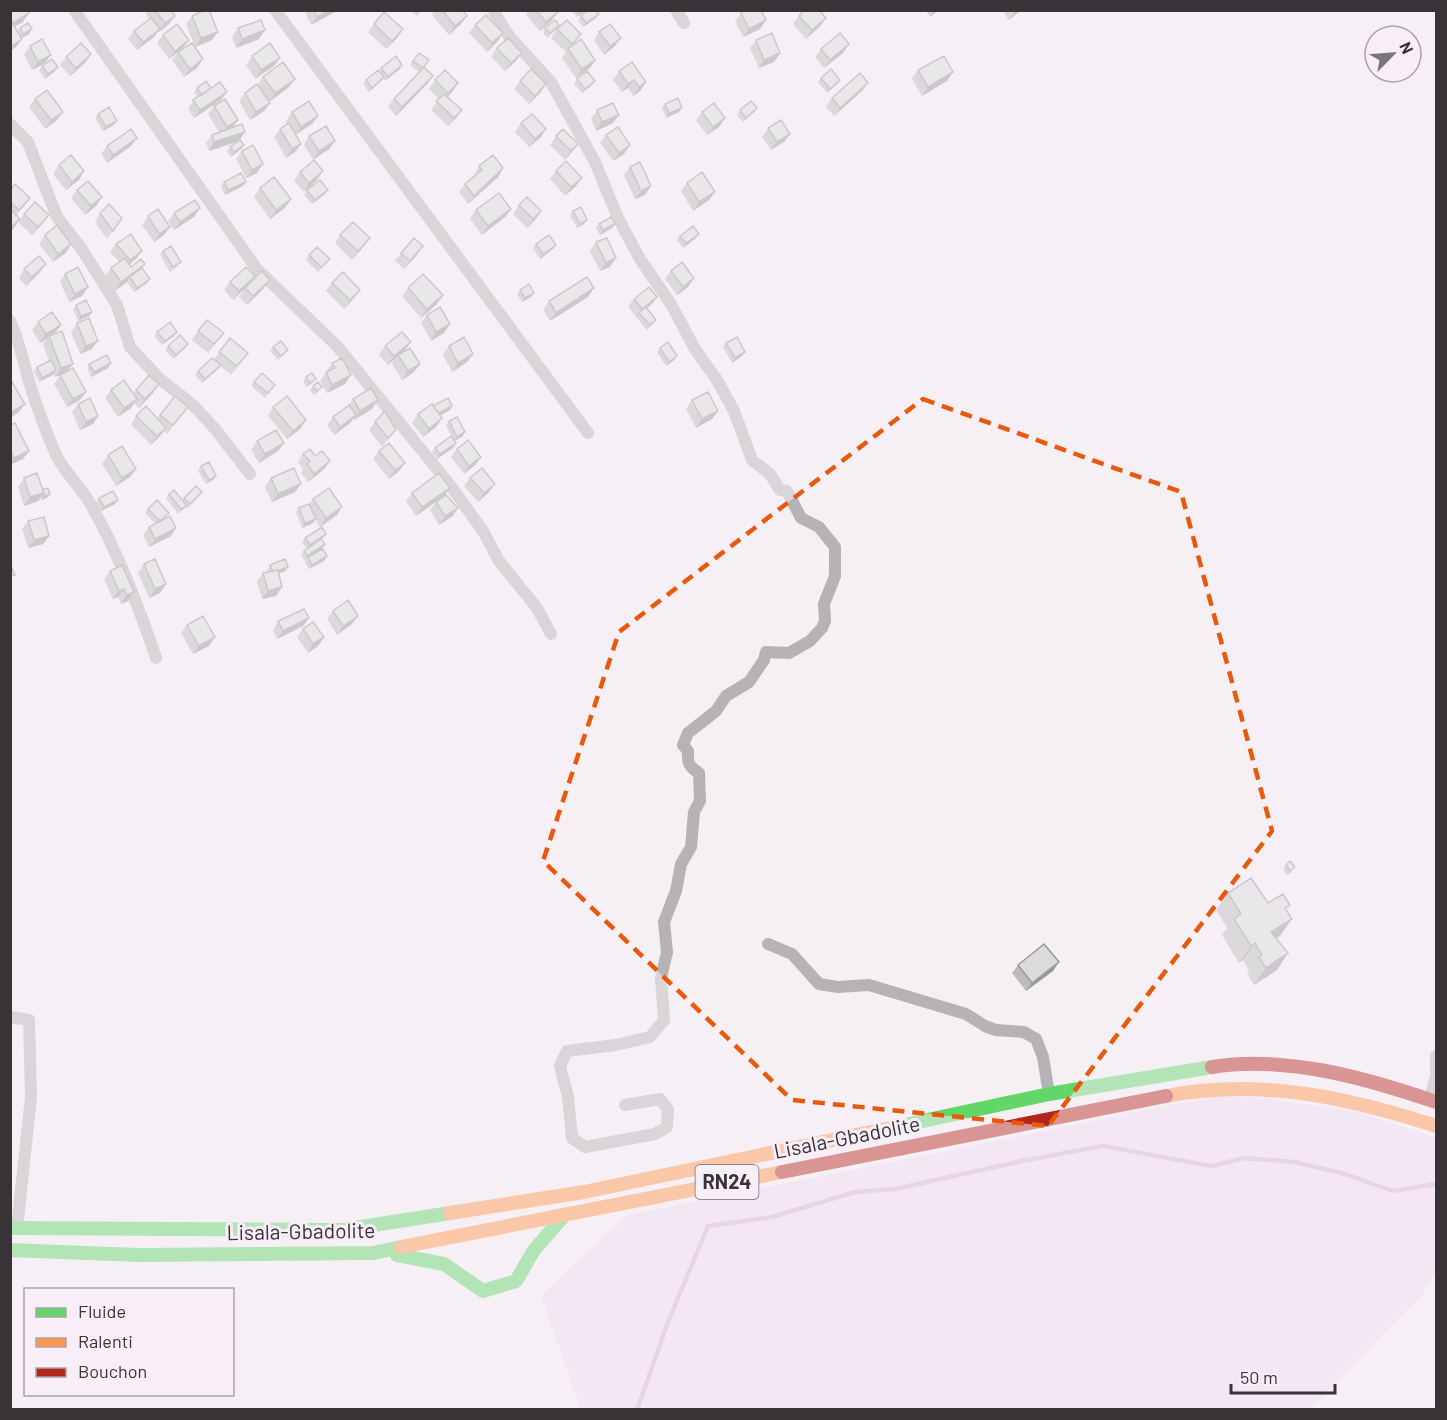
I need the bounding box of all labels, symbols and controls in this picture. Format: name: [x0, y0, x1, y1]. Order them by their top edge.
north arrow: [1363, 24, 1423, 84]
text: N: [1396, 39, 1418, 56]
street label: Lisala-Gbadolite: [771, 1110, 922, 1163]
road number: RN24: [696, 1165, 758, 1199]
street label: Lisala-Gbadolite: [226, 1217, 376, 1244]
legend: [24, 1288, 234, 1396]
text: Fluide: [78, 1300, 126, 1322]
text: Ralenti: [78, 1330, 133, 1352]
scale bar: [1231, 1357, 1334, 1395]
text: Bouchon: [78, 1360, 147, 1382]
text: 50 m: [1240, 1366, 1278, 1388]

